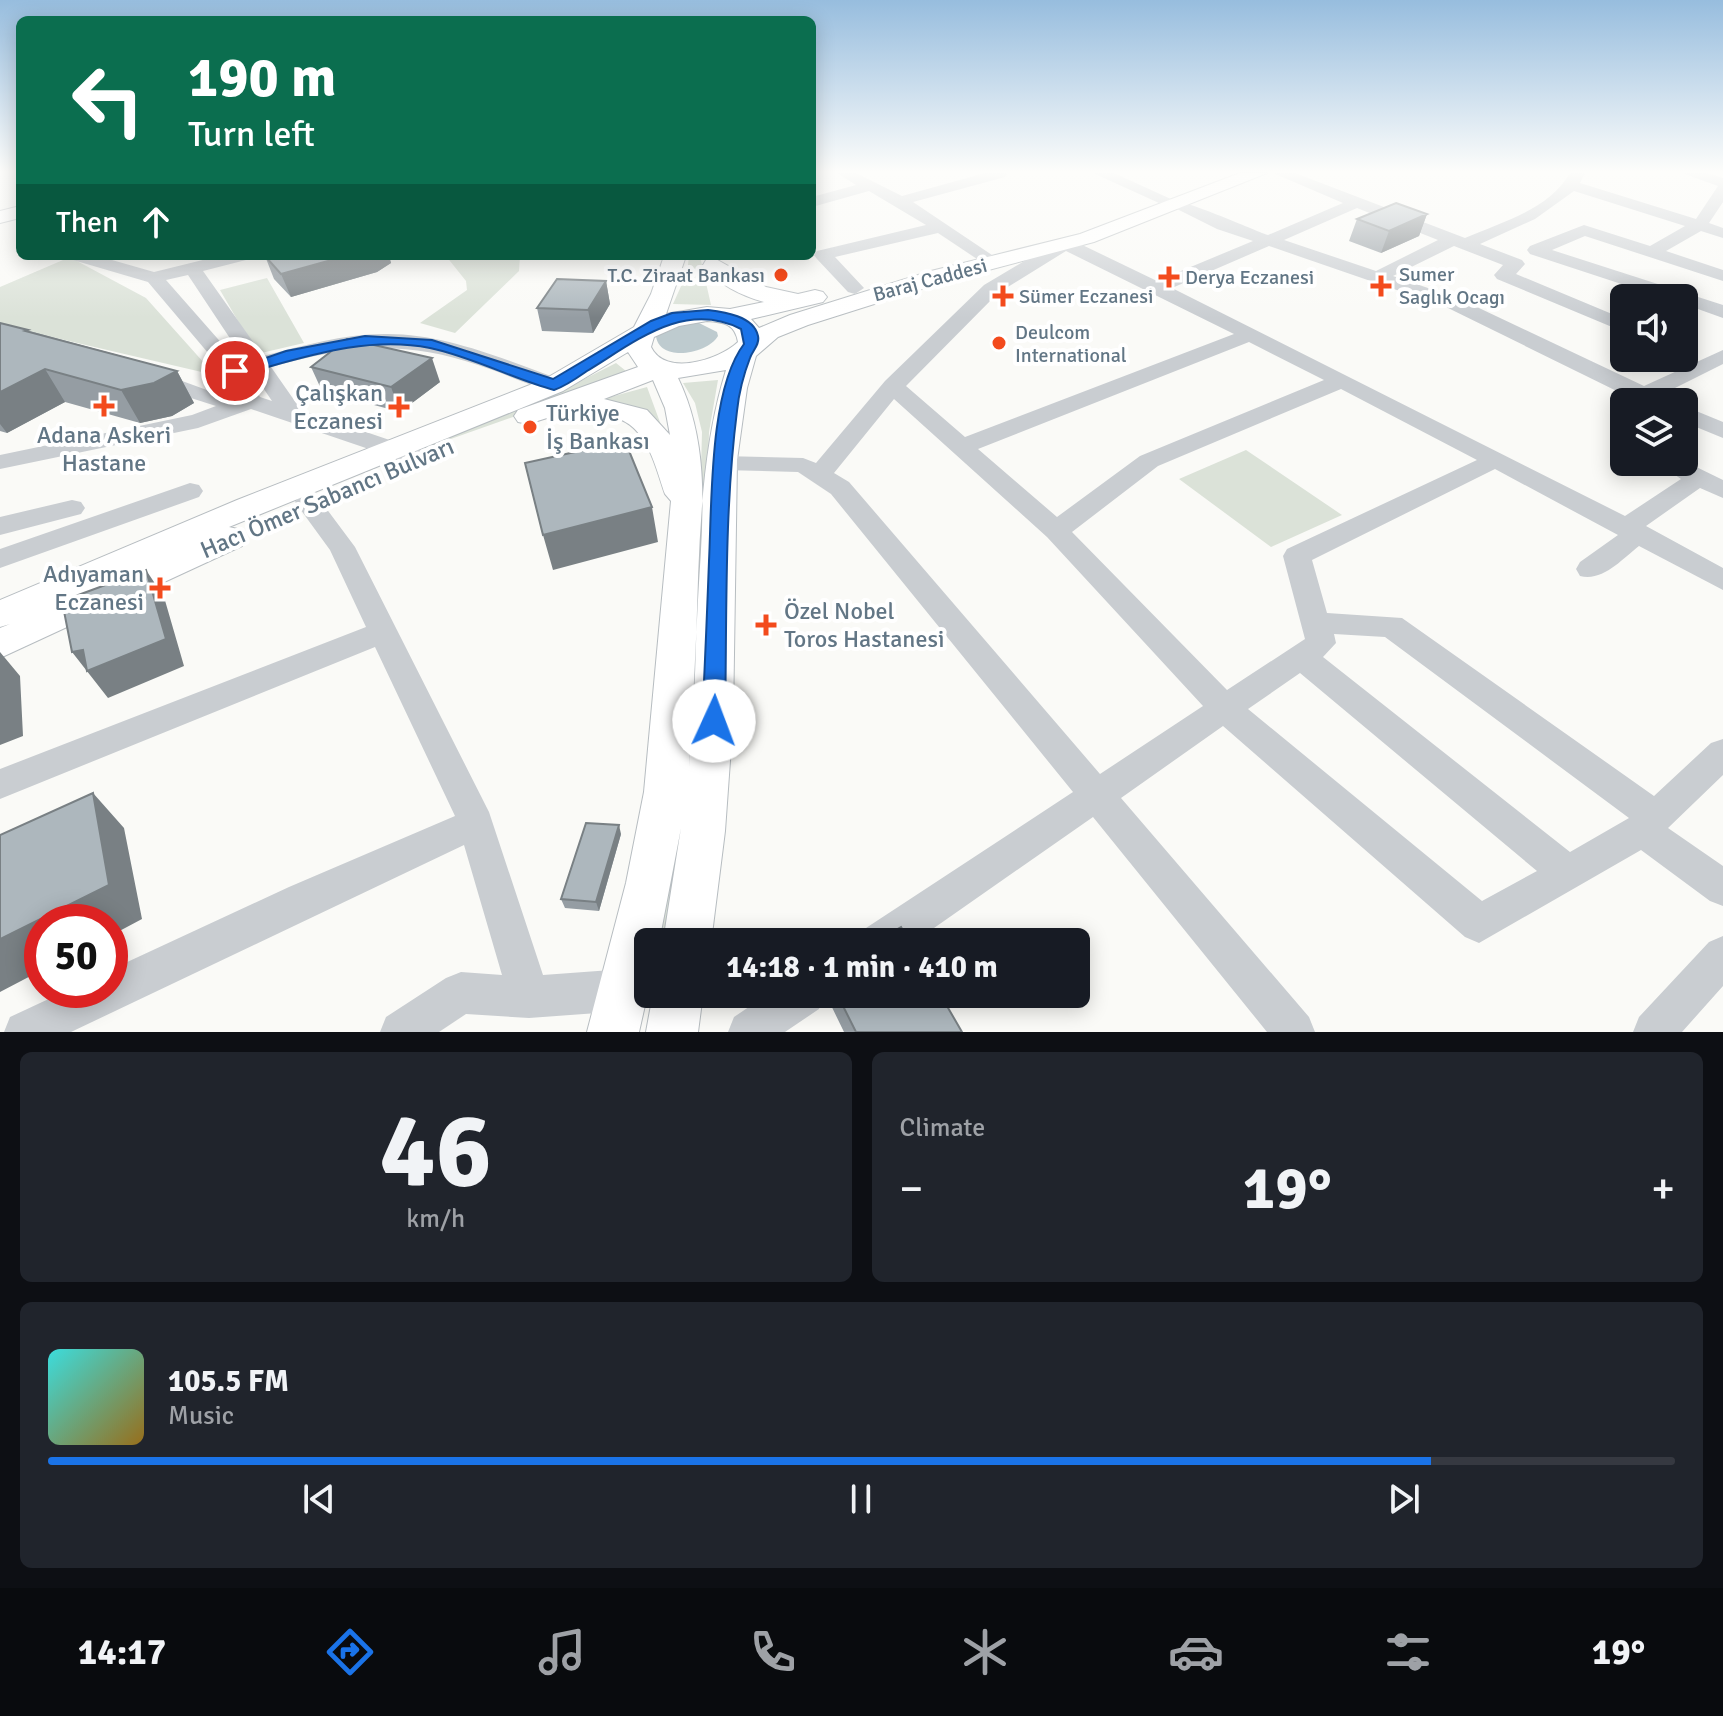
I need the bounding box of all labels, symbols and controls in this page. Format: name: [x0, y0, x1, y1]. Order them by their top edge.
text: 190 m: [188, 43, 336, 112]
icon: left: [56, 48, 160, 152]
text: Turn left: [188, 112, 315, 157]
icon: ahead: [134, 200, 178, 244]
text: Then: [56, 204, 118, 241]
street label: Baraj Caddesi: [870, 253, 990, 307]
place label: Sumer Saglık Ocagı: [1399, 262, 1505, 310]
place label: T.C. Ziraat Bankası: [608, 263, 765, 288]
place label: Derya Eczanesi: [1185, 265, 1314, 290]
marker: T.C. Ziraat Bankası: [772, 266, 790, 284]
marker: Derya Eczanesi: [1160, 268, 1178, 286]
marker: Sumer Saglık Ocagı: [1370, 275, 1392, 297]
place label: Sümer Eczanesi: [1019, 284, 1153, 309]
map controls: [1610, 284, 1698, 476]
button: sound: [1610, 284, 1698, 372]
marker: Sümer Eczanesi: [994, 287, 1012, 305]
place label: Deulcom International: [1015, 320, 1127, 368]
marker: Deulcom International: [990, 334, 1008, 352]
pin: [201, 337, 269, 405]
icon: arrive: [213, 349, 257, 393]
place label: Çalışkan Eczanesi: [293, 378, 383, 436]
button: layers: [1610, 388, 1698, 476]
marker: Adana Askeri Hastane: [93, 395, 115, 417]
marker: Çalışkan Eczanesi: [390, 398, 408, 416]
place label: Türkiye İş Bankası: [546, 398, 650, 456]
marker: Türkiye İş Bankası: [521, 418, 539, 436]
place label: Adana Askeri Hastane: [37, 420, 171, 478]
street label: Hacı Ömer Sabancı Bulvarı: [196, 431, 458, 565]
place label: Adıyaman Eczanesi: [43, 559, 144, 617]
marker: Adıyaman Eczanesi: [151, 579, 169, 597]
place label: Özel Nobel Toros Hastanesi: [784, 596, 945, 654]
marker: Özel Nobel Toros Hastanesi: [755, 614, 777, 636]
position arrow: [672, 679, 756, 763]
speed limit sign: 50: [24, 904, 128, 1008]
text: 14:18 · 1 min · 410 m: [726, 949, 998, 986]
text: 46: [380, 1087, 492, 1215]
text: Climate: [900, 1112, 985, 1144]
text: 19°: [1243, 1152, 1332, 1226]
text: −: [900, 1162, 923, 1216]
text: +: [1651, 1162, 1675, 1216]
text: km/h: [406, 1203, 465, 1235]
text: 105.5 FM: [168, 1363, 289, 1400]
text: Music: [168, 1400, 234, 1432]
icon: previous: [297, 1477, 341, 1521]
icon: pause: [839, 1477, 883, 1521]
icon: next: [1382, 1477, 1426, 1521]
icon: directions: [322, 1624, 378, 1680]
icon: music: [534, 1624, 590, 1680]
icon: phone: [745, 1624, 801, 1680]
icon: climate: [957, 1624, 1013, 1680]
icon: car: [1168, 1624, 1224, 1680]
icon: filters: [1380, 1624, 1436, 1680]
text: 14:17: [78, 1630, 166, 1675]
text: 19°: [1592, 1630, 1645, 1675]

